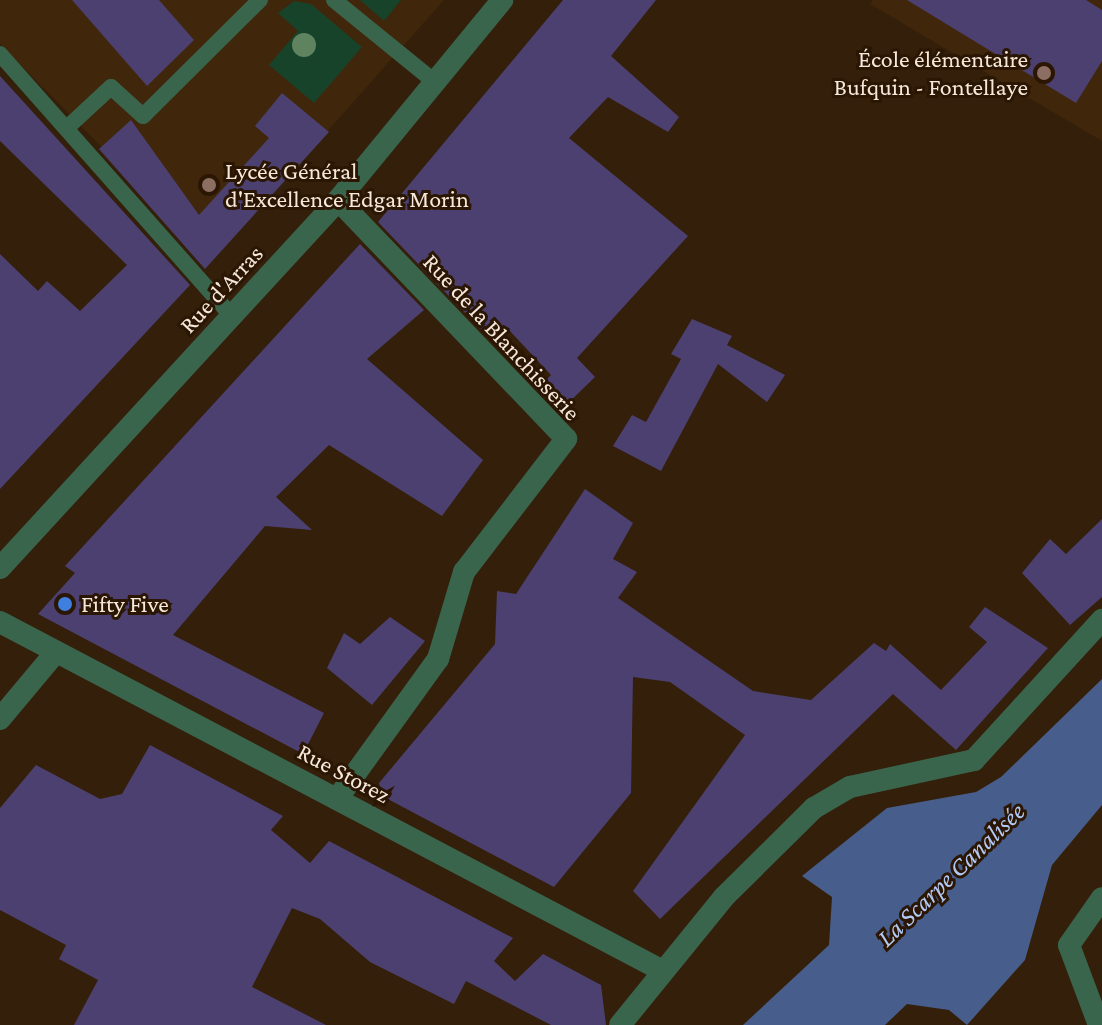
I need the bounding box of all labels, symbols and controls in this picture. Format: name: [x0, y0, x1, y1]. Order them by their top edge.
place label: École élémentaire Bufquin - Fontellaye: [834, 45, 1028, 101]
marker: École élémentaire Bufquin - Fontellaye: [1035, 64, 1053, 82]
place label: Lycée Général d'Excellence Edgar Morin: [225, 157, 469, 213]
marker: Lycée Général d'Excellence Edgar Morin: [200, 176, 218, 194]
street label: Rue d'Arras: [173, 239, 269, 339]
street label: Rue de la Blanchisserie: [417, 248, 587, 426]
place label: Fifty Five: [81, 590, 169, 618]
marker: Fifty Five: [56, 595, 74, 613]
street label: Rue Storez: [293, 737, 395, 809]
water label: La Scarpe Canalisée: [870, 796, 1032, 954]

